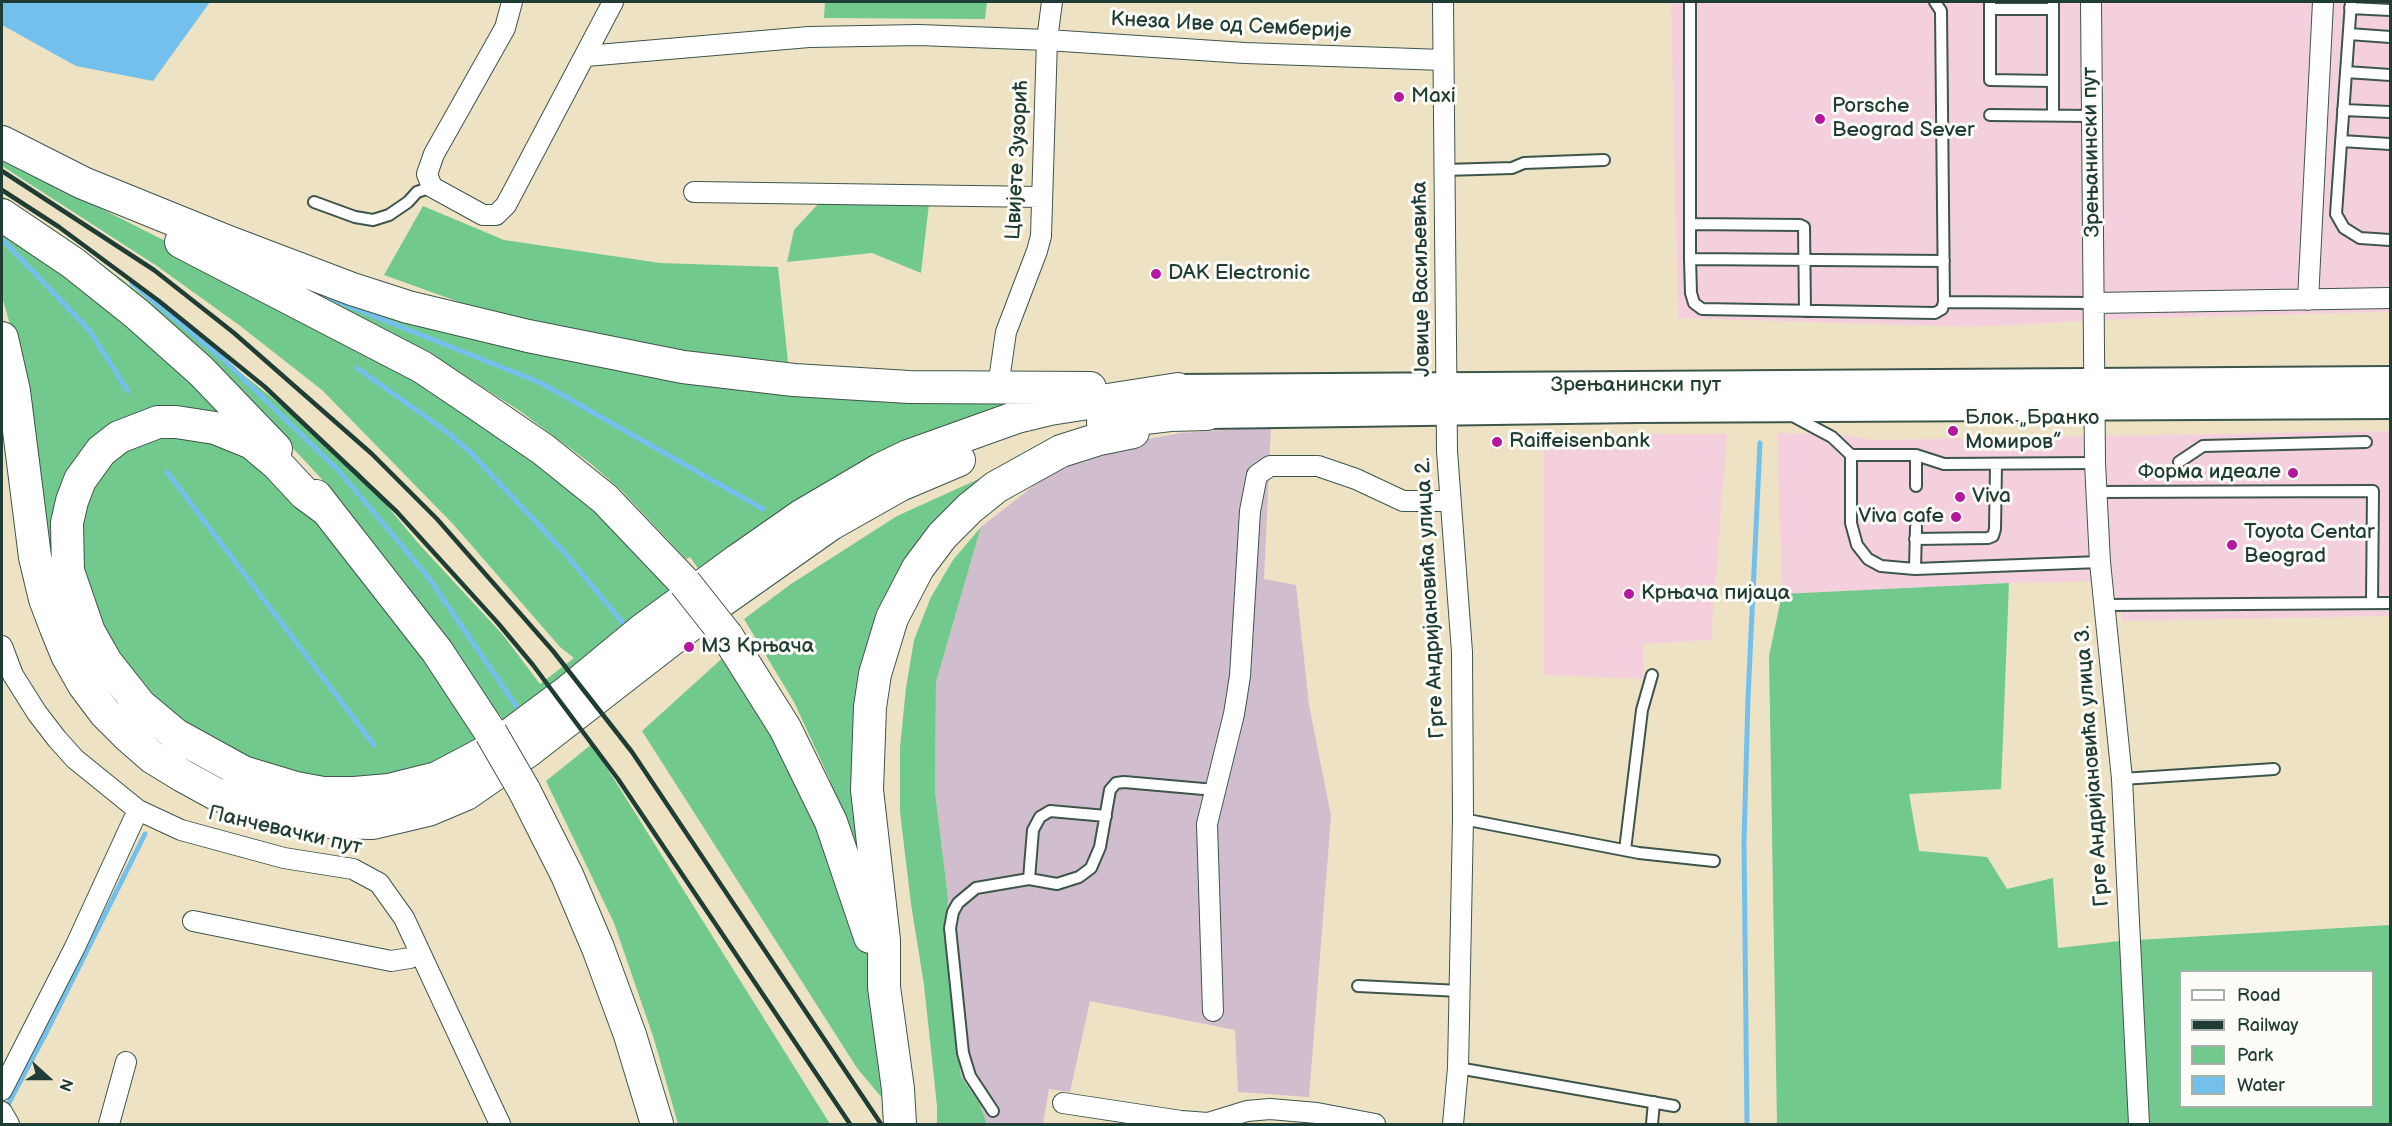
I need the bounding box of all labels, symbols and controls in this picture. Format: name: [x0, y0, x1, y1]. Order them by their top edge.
street label: Кнеза Иве од Семберије: [1110, 7, 1352, 45]
street label: Зрењанински пут: [2078, 66, 2106, 238]
street label: Цвијете Зузорић: [1001, 80, 1035, 240]
place label: Maxi: [1411, 84, 1456, 110]
marker: Maxi: [1392, 90, 1406, 104]
place label: Porsche Beograd Sever: [1832, 94, 1975, 144]
marker: Porsche Beograd Sever: [1813, 112, 1827, 126]
street label: Јовице Васиљевића: [1408, 181, 1436, 377]
place label: DAK Electronic: [1168, 261, 1310, 287]
marker: DAK Electronic: [1149, 267, 1163, 281]
street label: Зрењанински пут: [1551, 373, 1721, 399]
place label: Блок „Бранко Момиров”: [1965, 406, 2099, 456]
marker: Блок „Бранко Момиров”: [1946, 424, 1960, 438]
place label: Raiffeisenbank: [1509, 429, 1649, 455]
marker: Raiffeisenbank: [1490, 435, 1504, 449]
street label: Грге Андријановића улица 2.: [1411, 457, 1451, 739]
place label: Форма идеале: [2138, 460, 2281, 486]
marker: Форма идеале: [2286, 466, 2300, 480]
place label: Viva: [1972, 484, 2011, 510]
marker: Viva: [1953, 490, 1967, 504]
place label: Viva cafe: [1858, 504, 1944, 530]
marker: Viva cafe: [1949, 510, 1963, 524]
place label: Toyota Centar Beograd: [2244, 520, 2375, 570]
marker: Toyota Centar Beograd: [2225, 538, 2239, 552]
place label: Крњача пијаца: [1641, 581, 1790, 607]
marker: Крњача пијаца: [1622, 587, 1636, 601]
street label: Грге Андријановића улица 3.: [2071, 624, 2115, 908]
place label: МЗ Крњача: [701, 634, 814, 660]
marker: МЗ Крњача: [682, 640, 696, 654]
street label: Панчевачки пут: [206, 801, 364, 861]
legend: [2179, 970, 2374, 1108]
text: Road: [2237, 985, 2281, 1006]
text: Railway: [2237, 1015, 2299, 1036]
text: Park: [2237, 1045, 2273, 1066]
north arrow: [18, 1048, 78, 1108]
text: Water: [2237, 1075, 2285, 1096]
text: N: [54, 1076, 76, 1094]

